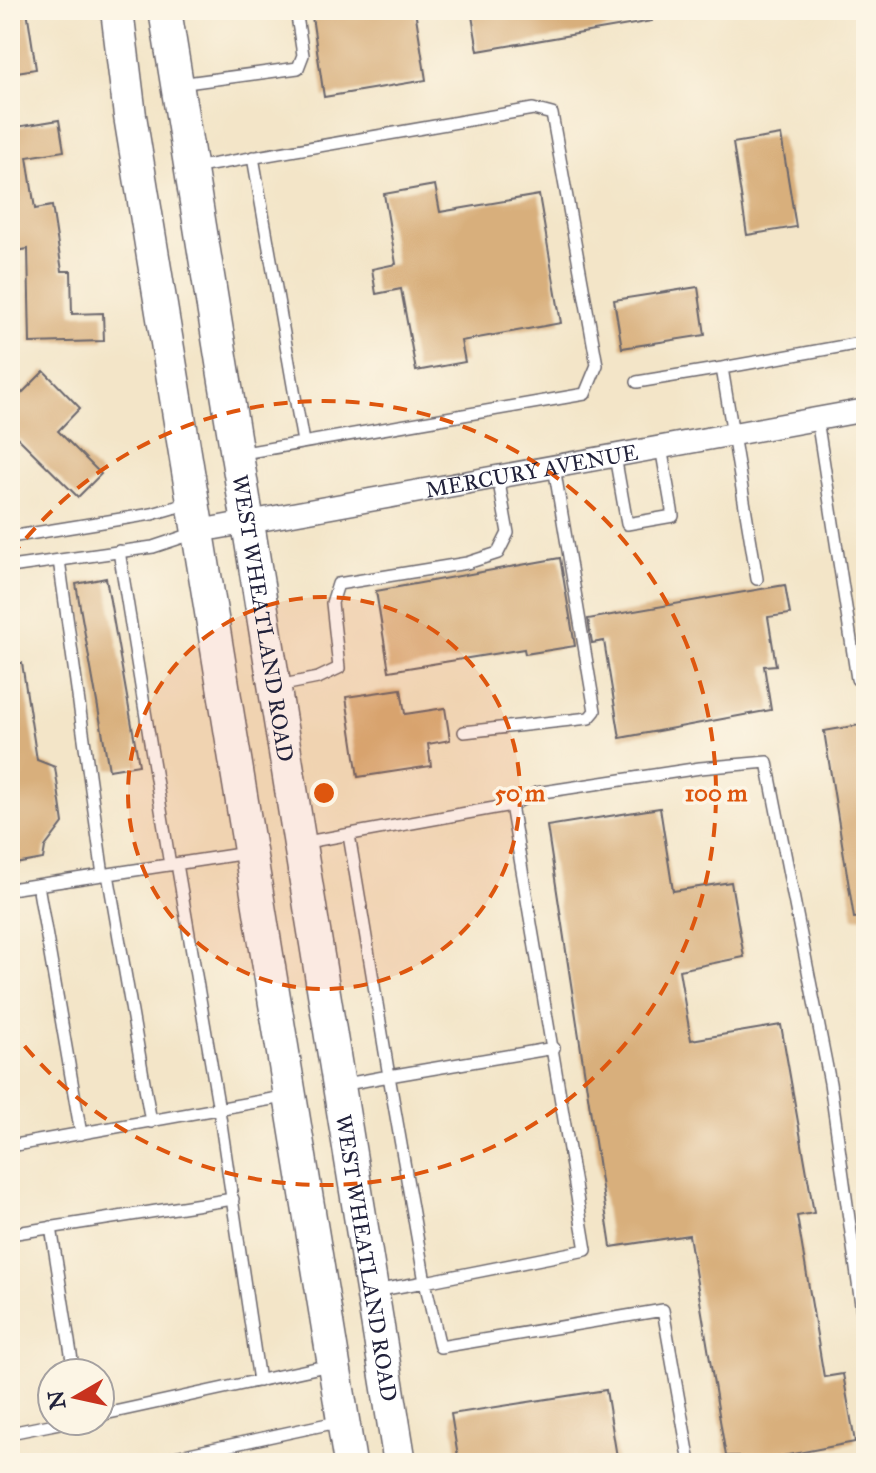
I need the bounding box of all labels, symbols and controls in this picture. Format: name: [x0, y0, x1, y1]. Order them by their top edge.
street label: MERCURY AVENUE: [423, 438, 640, 503]
street label: WEST WHEATLAND ROAD: [227, 473, 300, 764]
text: 50 m: [495, 778, 546, 808]
text: 100 m: [685, 778, 748, 808]
centre of rings: [310, 779, 338, 807]
street label: WEST WHEATLAND ROAD: [330, 1112, 403, 1403]
north arrow: [36, 1357, 116, 1437]
text: N: [42, 1388, 72, 1411]

